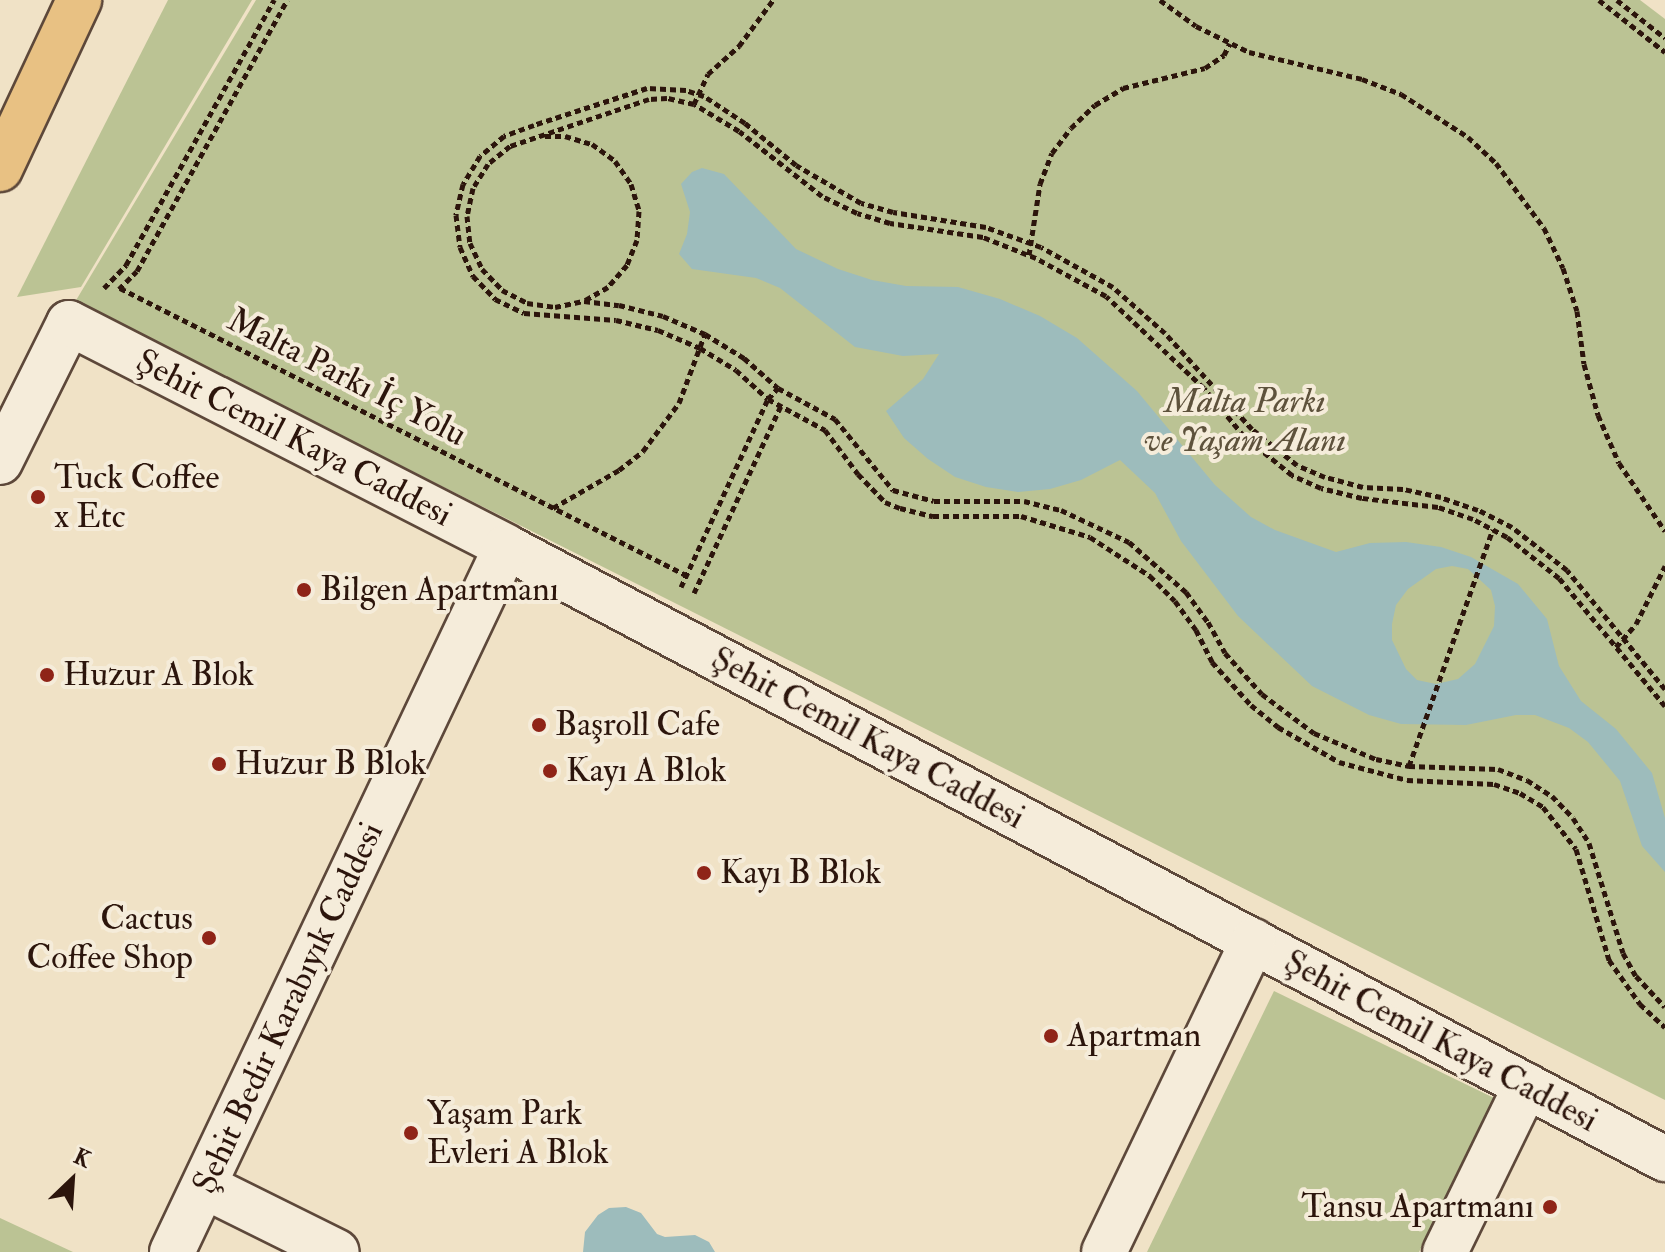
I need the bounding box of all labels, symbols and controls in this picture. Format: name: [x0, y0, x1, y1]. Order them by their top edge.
street label: Malta Parkı İç Yolu: [221, 299, 473, 455]
street label: Şehit Cemil Kaya Caddesi: [129, 341, 459, 535]
park label: Malta Parkı ve Yaşam Alanı: [1144, 381, 1346, 460]
place label: Tuck Coffee x Etc: [54, 457, 220, 536]
marker: Tuck Coffee x Etc: [29, 488, 47, 506]
place label: Bilgen Apartmanı: [320, 570, 559, 610]
marker: Bilgen Apartmanı: [295, 581, 313, 599]
street label: Şehit Cemil Kaya Caddesi: [704, 638, 1032, 838]
place label: Huzur A Blok: [63, 655, 254, 695]
marker: Huzur A Blok: [38, 666, 56, 684]
place label: Başroll Cafe: [555, 705, 720, 745]
marker: Başroll Cafe: [530, 716, 548, 734]
place label: Huzur B Blok: [235, 744, 427, 784]
place label: Kayı A Blok: [566, 751, 727, 791]
marker: Huzur B Blok: [210, 755, 228, 773]
marker: Kayı A Blok: [541, 762, 559, 780]
street label: Şehit Bedir Karabıyık Caddesi: [184, 816, 392, 1200]
place label: Kayı B Blok: [720, 853, 881, 893]
marker: Kayı B Blok: [695, 864, 713, 882]
place label: Cactus Coffee Shop: [26, 898, 193, 978]
marker: Cactus Coffee Shop: [200, 929, 218, 947]
street label: Şehit Cemil Kaya Caddesi: [1277, 941, 1605, 1141]
place label: Apartman: [1067, 1016, 1201, 1056]
marker: Apartman: [1042, 1027, 1060, 1045]
place label: Yaşam Park Evleri A Blok: [427, 1093, 609, 1172]
marker: Yaşam Park Evleri A Blok: [402, 1124, 420, 1142]
north arrow: [32, 1140, 112, 1220]
text: K: [69, 1142, 95, 1174]
place label: Tansu Apartmanı: [1301, 1187, 1534, 1227]
marker: Tansu Apartmanı: [1541, 1198, 1559, 1216]

